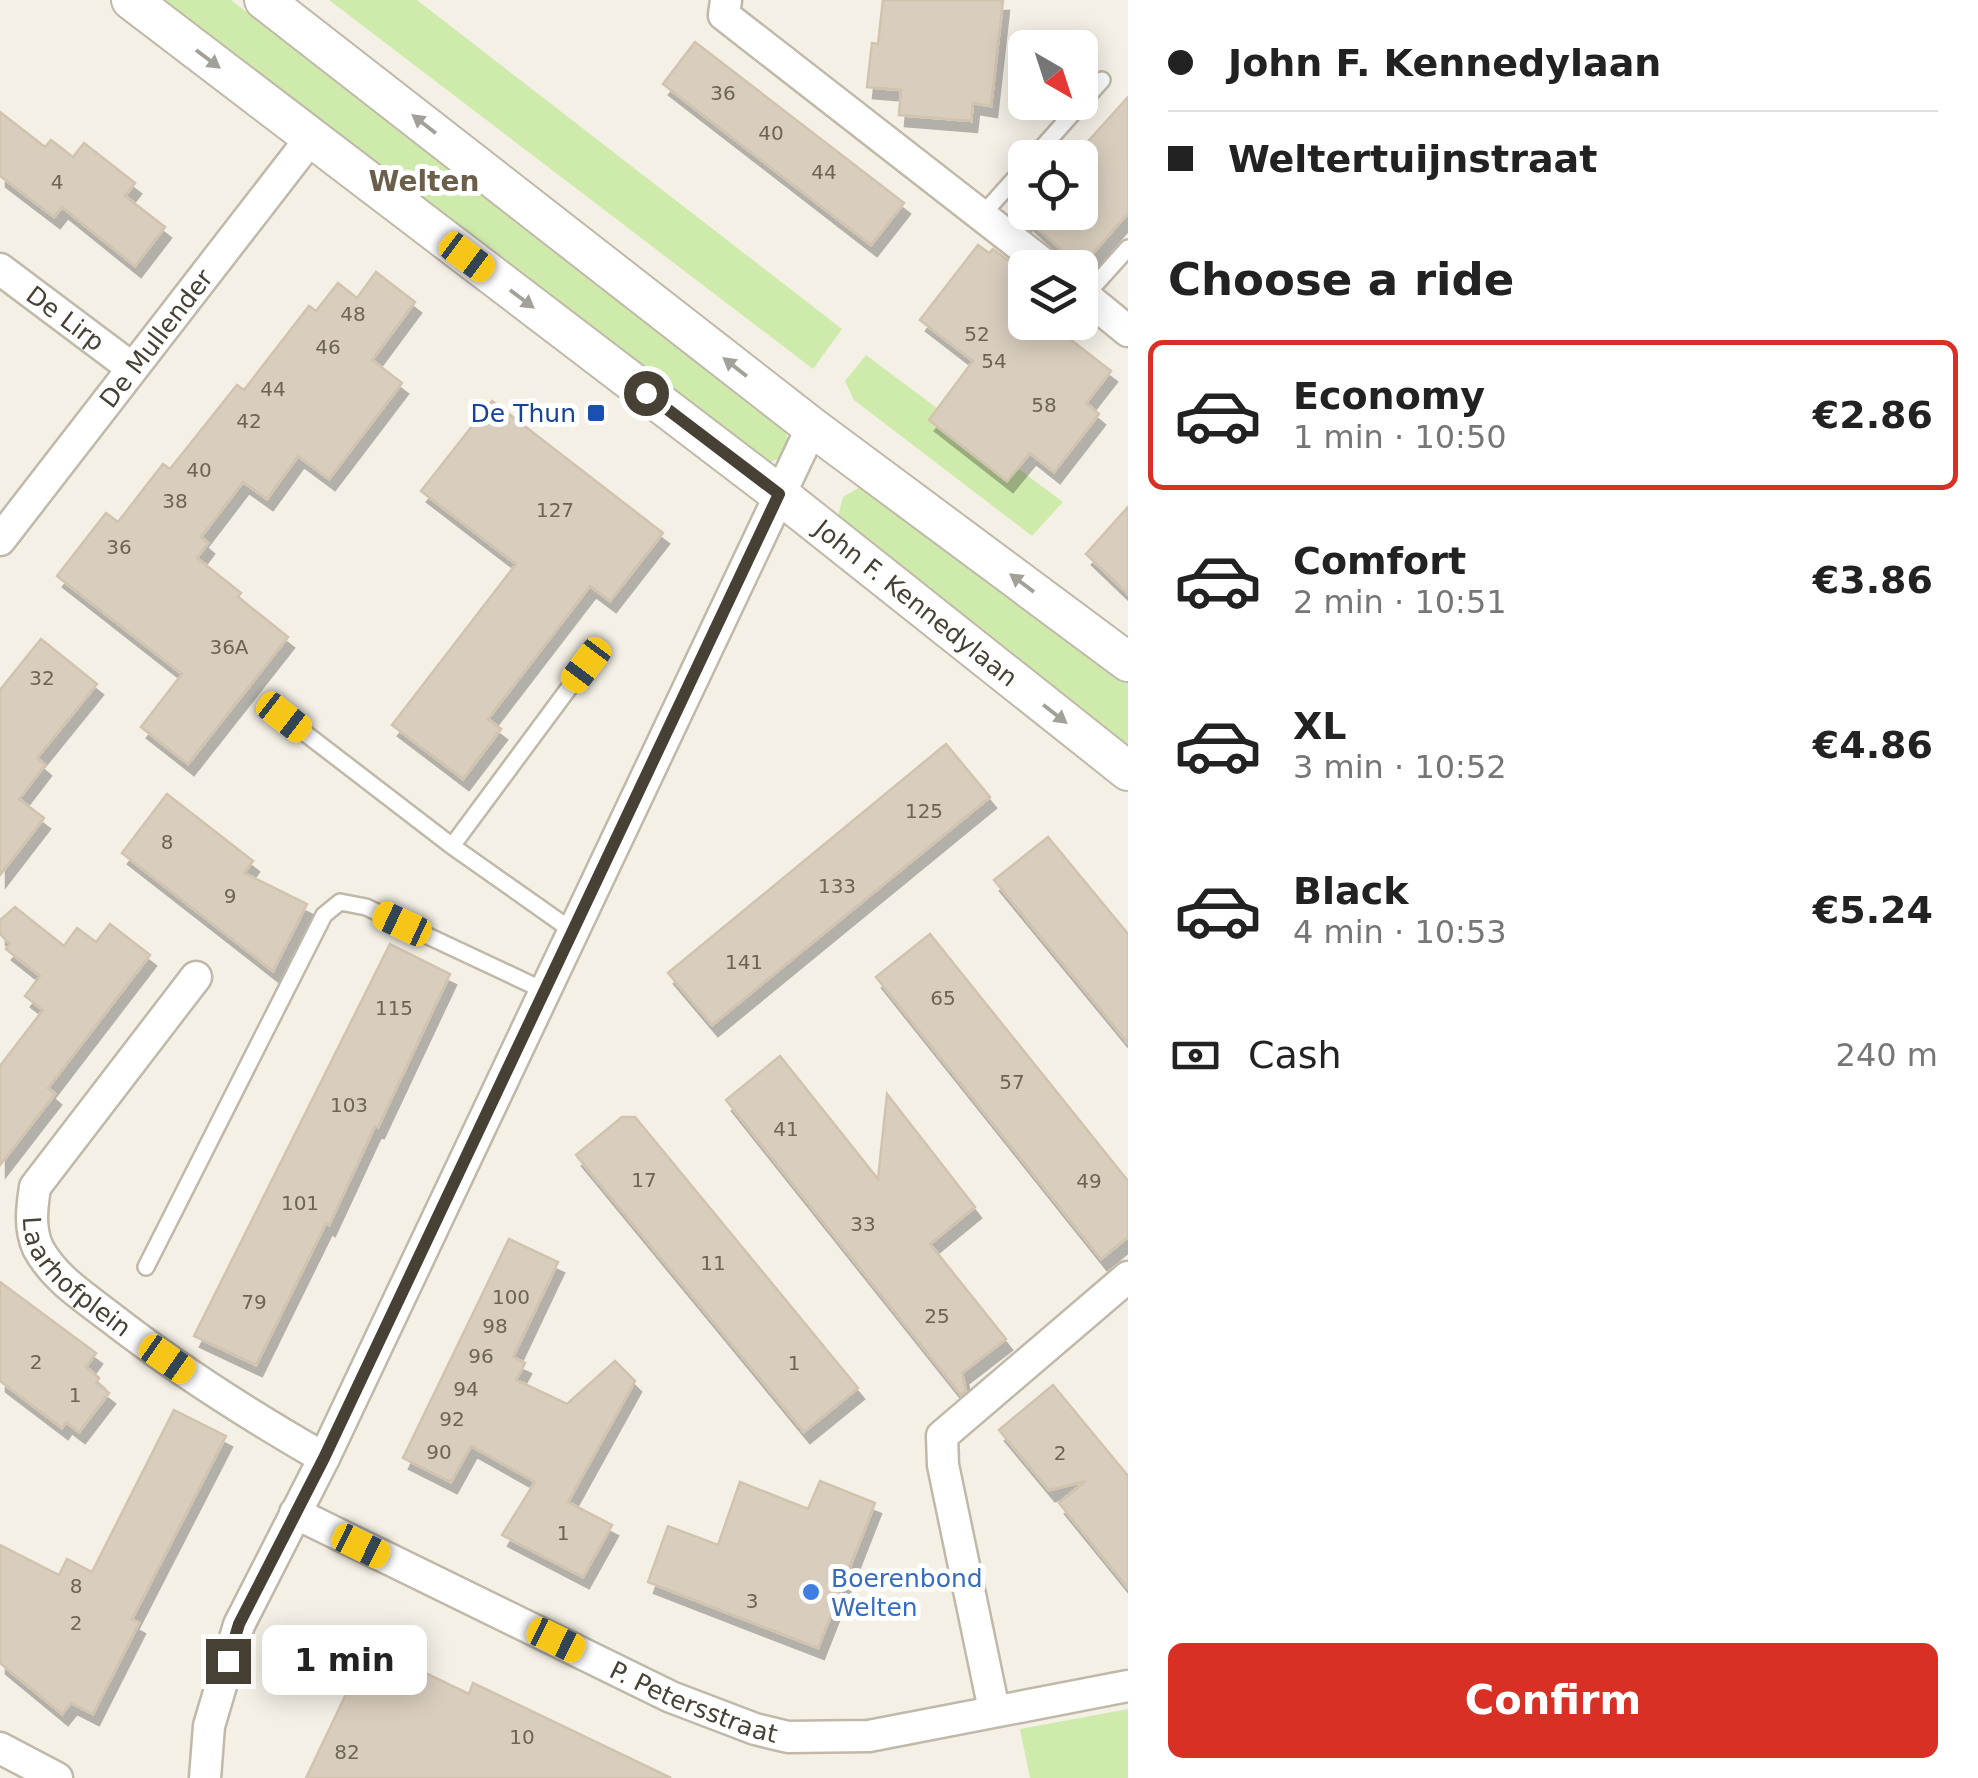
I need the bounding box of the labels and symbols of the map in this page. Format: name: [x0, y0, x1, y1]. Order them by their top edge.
north arrow: [1008, 30, 1098, 120]
one-way arrow: [195, 49, 221, 69]
house number: 36: [710, 81, 736, 105]
one-way arrow: [411, 115, 437, 135]
house number: 40: [758, 121, 784, 145]
house number: 44: [811, 160, 837, 184]
district label: Welten: [369, 165, 479, 198]
house number: 4: [51, 170, 63, 194]
car: [434, 227, 500, 287]
street label: De Mullender: [94, 263, 219, 413]
street label: De Lirp: [21, 280, 110, 357]
one-way arrow: [509, 288, 535, 308]
house number: 48: [340, 302, 366, 326]
house number: 52: [964, 322, 990, 346]
house number: 46: [315, 335, 341, 359]
house number: 54: [981, 349, 1007, 373]
one-way arrow: [722, 358, 748, 378]
route start: [624, 371, 669, 416]
house number: 44: [260, 377, 286, 401]
house number: 58: [1031, 393, 1057, 417]
place label: De Thun: [471, 399, 576, 428]
marker: De Thun: [585, 402, 607, 424]
house number: 42: [236, 409, 262, 433]
house number: 40: [186, 458, 212, 482]
house number: 38: [162, 489, 188, 513]
house number: 127: [536, 498, 574, 522]
street label: John F. Kennedylaan: [807, 513, 1023, 692]
house number: 36: [106, 535, 132, 559]
one-way arrow: [1009, 574, 1035, 594]
car: [556, 632, 616, 698]
house number: 36A: [209, 635, 249, 659]
house number: 32: [29, 666, 55, 690]
car: [251, 687, 317, 747]
one-way arrow: [1041, 703, 1067, 724]
house number: 125: [905, 799, 943, 823]
house number: 8: [161, 830, 173, 854]
house number: 133: [818, 874, 856, 898]
house number: 9: [224, 884, 236, 908]
car: [368, 898, 436, 950]
house number: 141: [725, 950, 763, 974]
house number: 65: [930, 986, 956, 1010]
house number: 115: [375, 996, 413, 1020]
house number: 57: [999, 1070, 1025, 1094]
house number: 103: [330, 1093, 368, 1117]
house number: 41: [773, 1117, 799, 1141]
house number: 17: [631, 1168, 657, 1192]
house number: 49: [1076, 1169, 1102, 1193]
house number: 101: [281, 1191, 319, 1215]
house number: 33: [850, 1212, 876, 1236]
street label: Laarhofplein: [17, 1216, 136, 1343]
house number: 11: [700, 1251, 726, 1275]
house number: 100: [492, 1285, 530, 1309]
house number: 79: [241, 1290, 267, 1314]
house number: 25: [924, 1304, 950, 1328]
house number: 98: [482, 1314, 508, 1338]
car: [134, 1330, 200, 1388]
house number: 96: [468, 1344, 494, 1368]
house number: 2: [30, 1350, 42, 1374]
house number: 1: [788, 1351, 800, 1375]
house number: 94: [453, 1377, 479, 1401]
house number: 1: [69, 1383, 81, 1407]
house number: 92: [439, 1407, 465, 1431]
house number: 90: [426, 1440, 452, 1464]
house number: 2: [1054, 1441, 1066, 1465]
car: [327, 1519, 395, 1573]
house number: 1: [557, 1521, 569, 1545]
place label: Boerenbond Welten: [831, 1564, 983, 1622]
house number: 8: [70, 1574, 82, 1598]
marker: Boerenbond Welten: [800, 1581, 822, 1603]
house number: 3: [746, 1589, 758, 1613]
house number: 2: [70, 1611, 82, 1635]
car: [522, 1613, 590, 1667]
callout: 1 min: [263, 1626, 428, 1696]
route end: [206, 1639, 251, 1684]
street label: P. Petersstraat: [605, 1655, 781, 1749]
house number: 10: [509, 1725, 535, 1749]
house number: 82: [334, 1740, 360, 1764]

